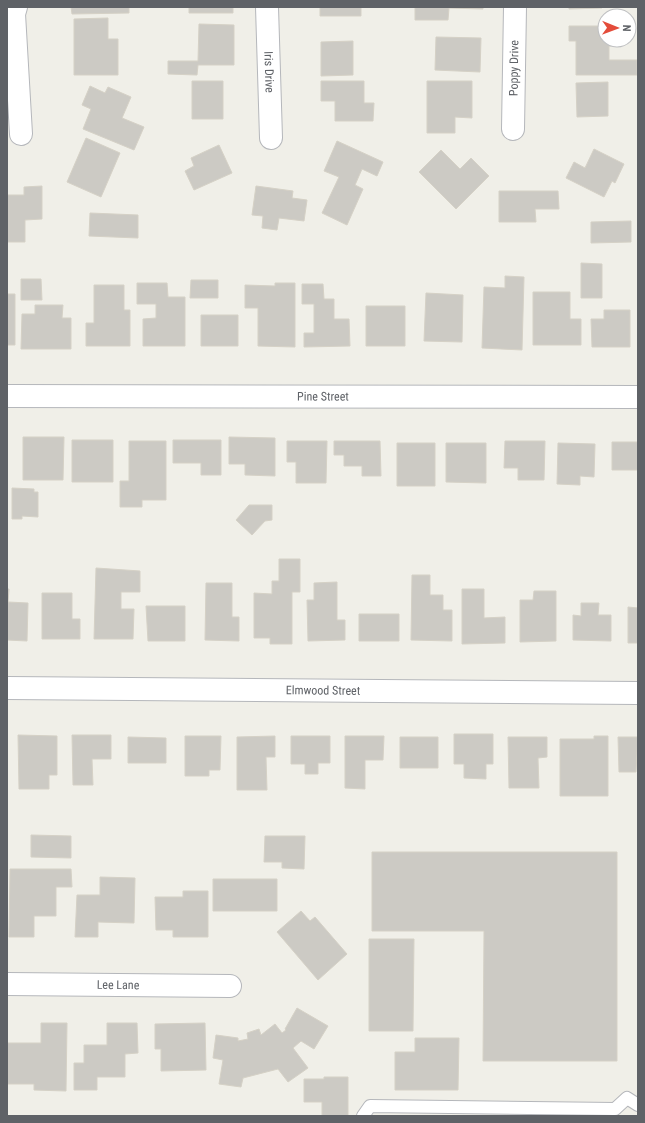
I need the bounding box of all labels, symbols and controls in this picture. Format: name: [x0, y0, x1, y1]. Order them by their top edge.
north arrow: [597, 8, 637, 48]
text: N: [620, 25, 633, 32]
street label: Poppy Drive: [507, 39, 521, 96]
street label: Iris Drive: [261, 51, 277, 93]
street label: Pine Street: [297, 389, 349, 404]
street label: Elmwood Street: [286, 683, 361, 698]
street label: Lee Lane: [97, 978, 140, 992]

